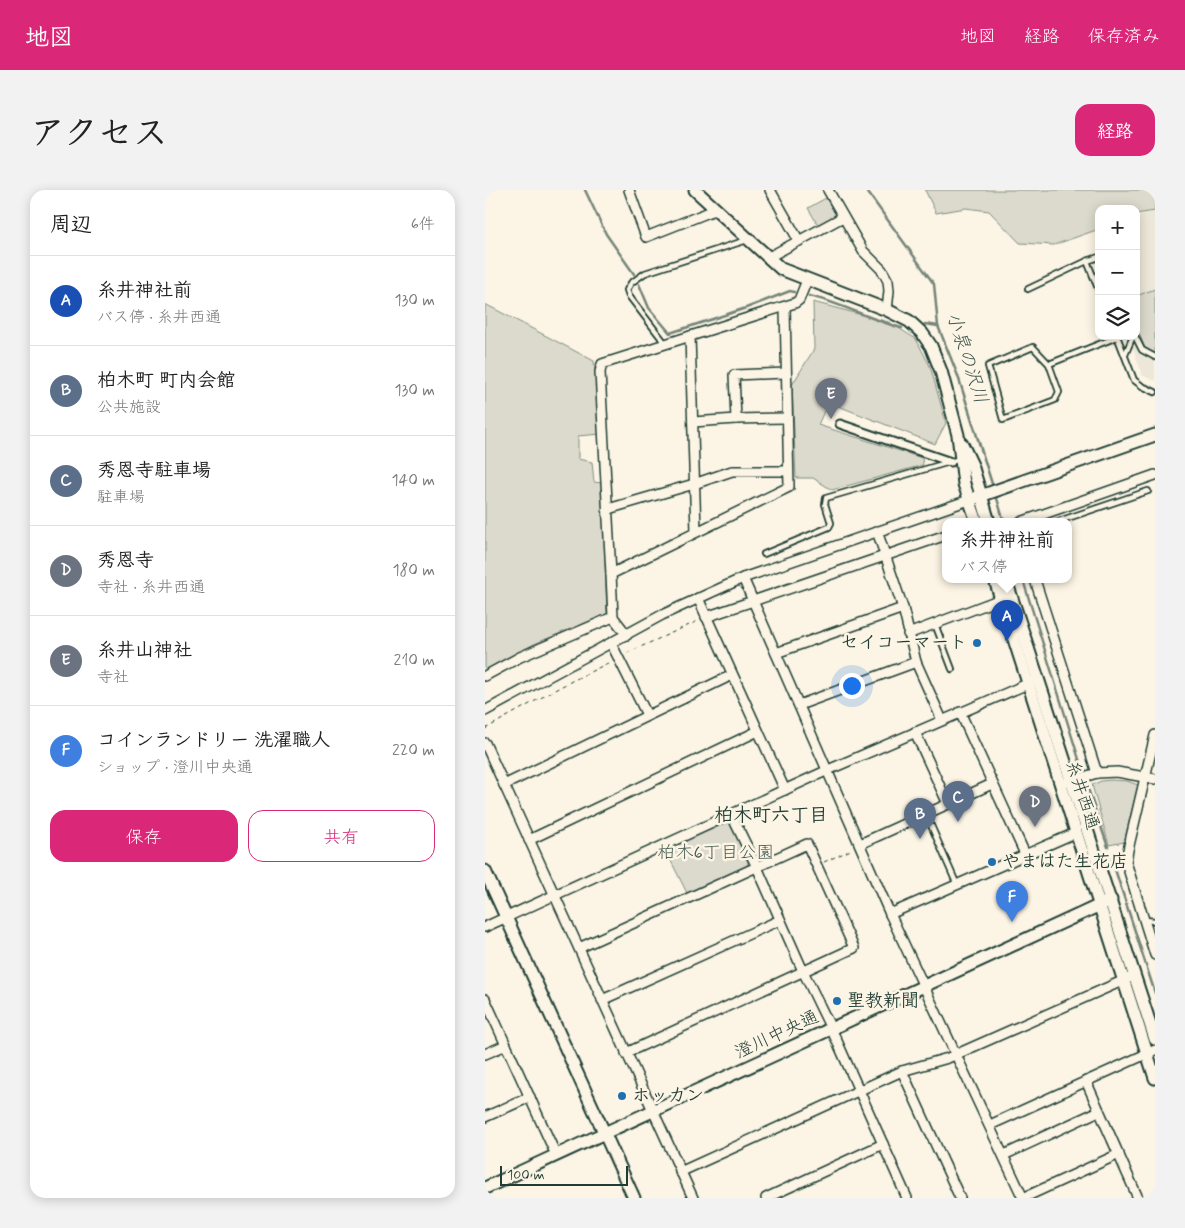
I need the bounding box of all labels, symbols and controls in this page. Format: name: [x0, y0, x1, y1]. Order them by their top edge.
text: 地図: [25, 23, 73, 54]
text: 地図: [960, 25, 996, 49]
text: 経路: [1024, 25, 1060, 49]
text: 保存済み: [1088, 25, 1160, 49]
button: 経路: [1075, 104, 1155, 156]
text: アクセス: [30, 111, 168, 157]
map controls: [1095, 205, 1140, 340]
button: +: [1095, 205, 1140, 250]
text: 周辺: [50, 211, 92, 239]
text: 6件: [411, 214, 435, 235]
button: −: [1095, 250, 1140, 295]
text: 糸井神社前: [97, 278, 192, 303]
text: A: [61, 290, 71, 311]
text: 130 m: [394, 290, 435, 311]
button: layers: [1095, 295, 1140, 340]
text: バス停 · 糸井西通: [97, 307, 221, 328]
water label: 小泉の沢川: [940, 309, 994, 407]
text: 柏木町 町内会館: [97, 368, 235, 393]
pin: E: [815, 378, 847, 419]
text: B: [61, 380, 71, 401]
text: 130 m: [394, 380, 435, 401]
text: 公共施設: [97, 397, 161, 418]
text: 秀恩寺駐車場: [97, 458, 211, 483]
text: C: [60, 470, 72, 491]
text: 140 m: [391, 470, 435, 491]
text: 駐車場: [97, 487, 145, 508]
popup: [942, 518, 1072, 583]
text: 糸井神社前: [959, 528, 1055, 553]
text: 秀恩寺: [97, 548, 154, 573]
text: バス停: [959, 557, 1008, 578]
text: D: [60, 560, 72, 581]
text: 180 m: [392, 560, 435, 581]
text: 寺社 · 糸井西通: [97, 577, 205, 598]
pin: A: [991, 600, 1023, 641]
place label: セイコーマート: [840, 631, 967, 655]
marker: セイコーマート: [971, 637, 983, 649]
text: 糸井山神社: [97, 638, 192, 663]
text: E: [61, 650, 71, 671]
text: 210 m: [394, 650, 435, 671]
text: 寺社: [97, 667, 129, 688]
your location: [839, 673, 865, 699]
text: コインランドリー 洗濯職人: [97, 728, 330, 753]
text: F: [62, 740, 70, 761]
text: 220 m: [392, 740, 435, 761]
text: ショップ · 澄川中央通: [97, 757, 253, 778]
street label: 糸井西通: [1059, 757, 1105, 833]
pin: C: [942, 781, 974, 822]
pin: D: [1019, 786, 1051, 827]
pin: B: [904, 798, 936, 839]
district label: 柏木町六丁目: [714, 803, 828, 828]
button: 保存: [50, 810, 238, 862]
button: 共有: [248, 810, 435, 862]
park label: 柏木6丁目公園: [657, 841, 775, 865]
place label: やまはた生花店: [1002, 850, 1128, 874]
marker: やまはた生花店: [986, 856, 998, 868]
pin: F: [996, 881, 1028, 922]
place label: 聖教新聞: [847, 989, 919, 1013]
marker: 聖教新聞: [831, 995, 843, 1007]
street label: 澄川中央通: [731, 1005, 823, 1065]
place label: ホッカン: [632, 1084, 704, 1108]
marker: ホッカン: [616, 1090, 628, 1102]
scale bar: [500, 1163, 627, 1186]
text: 100 m: [507, 1166, 545, 1184]

